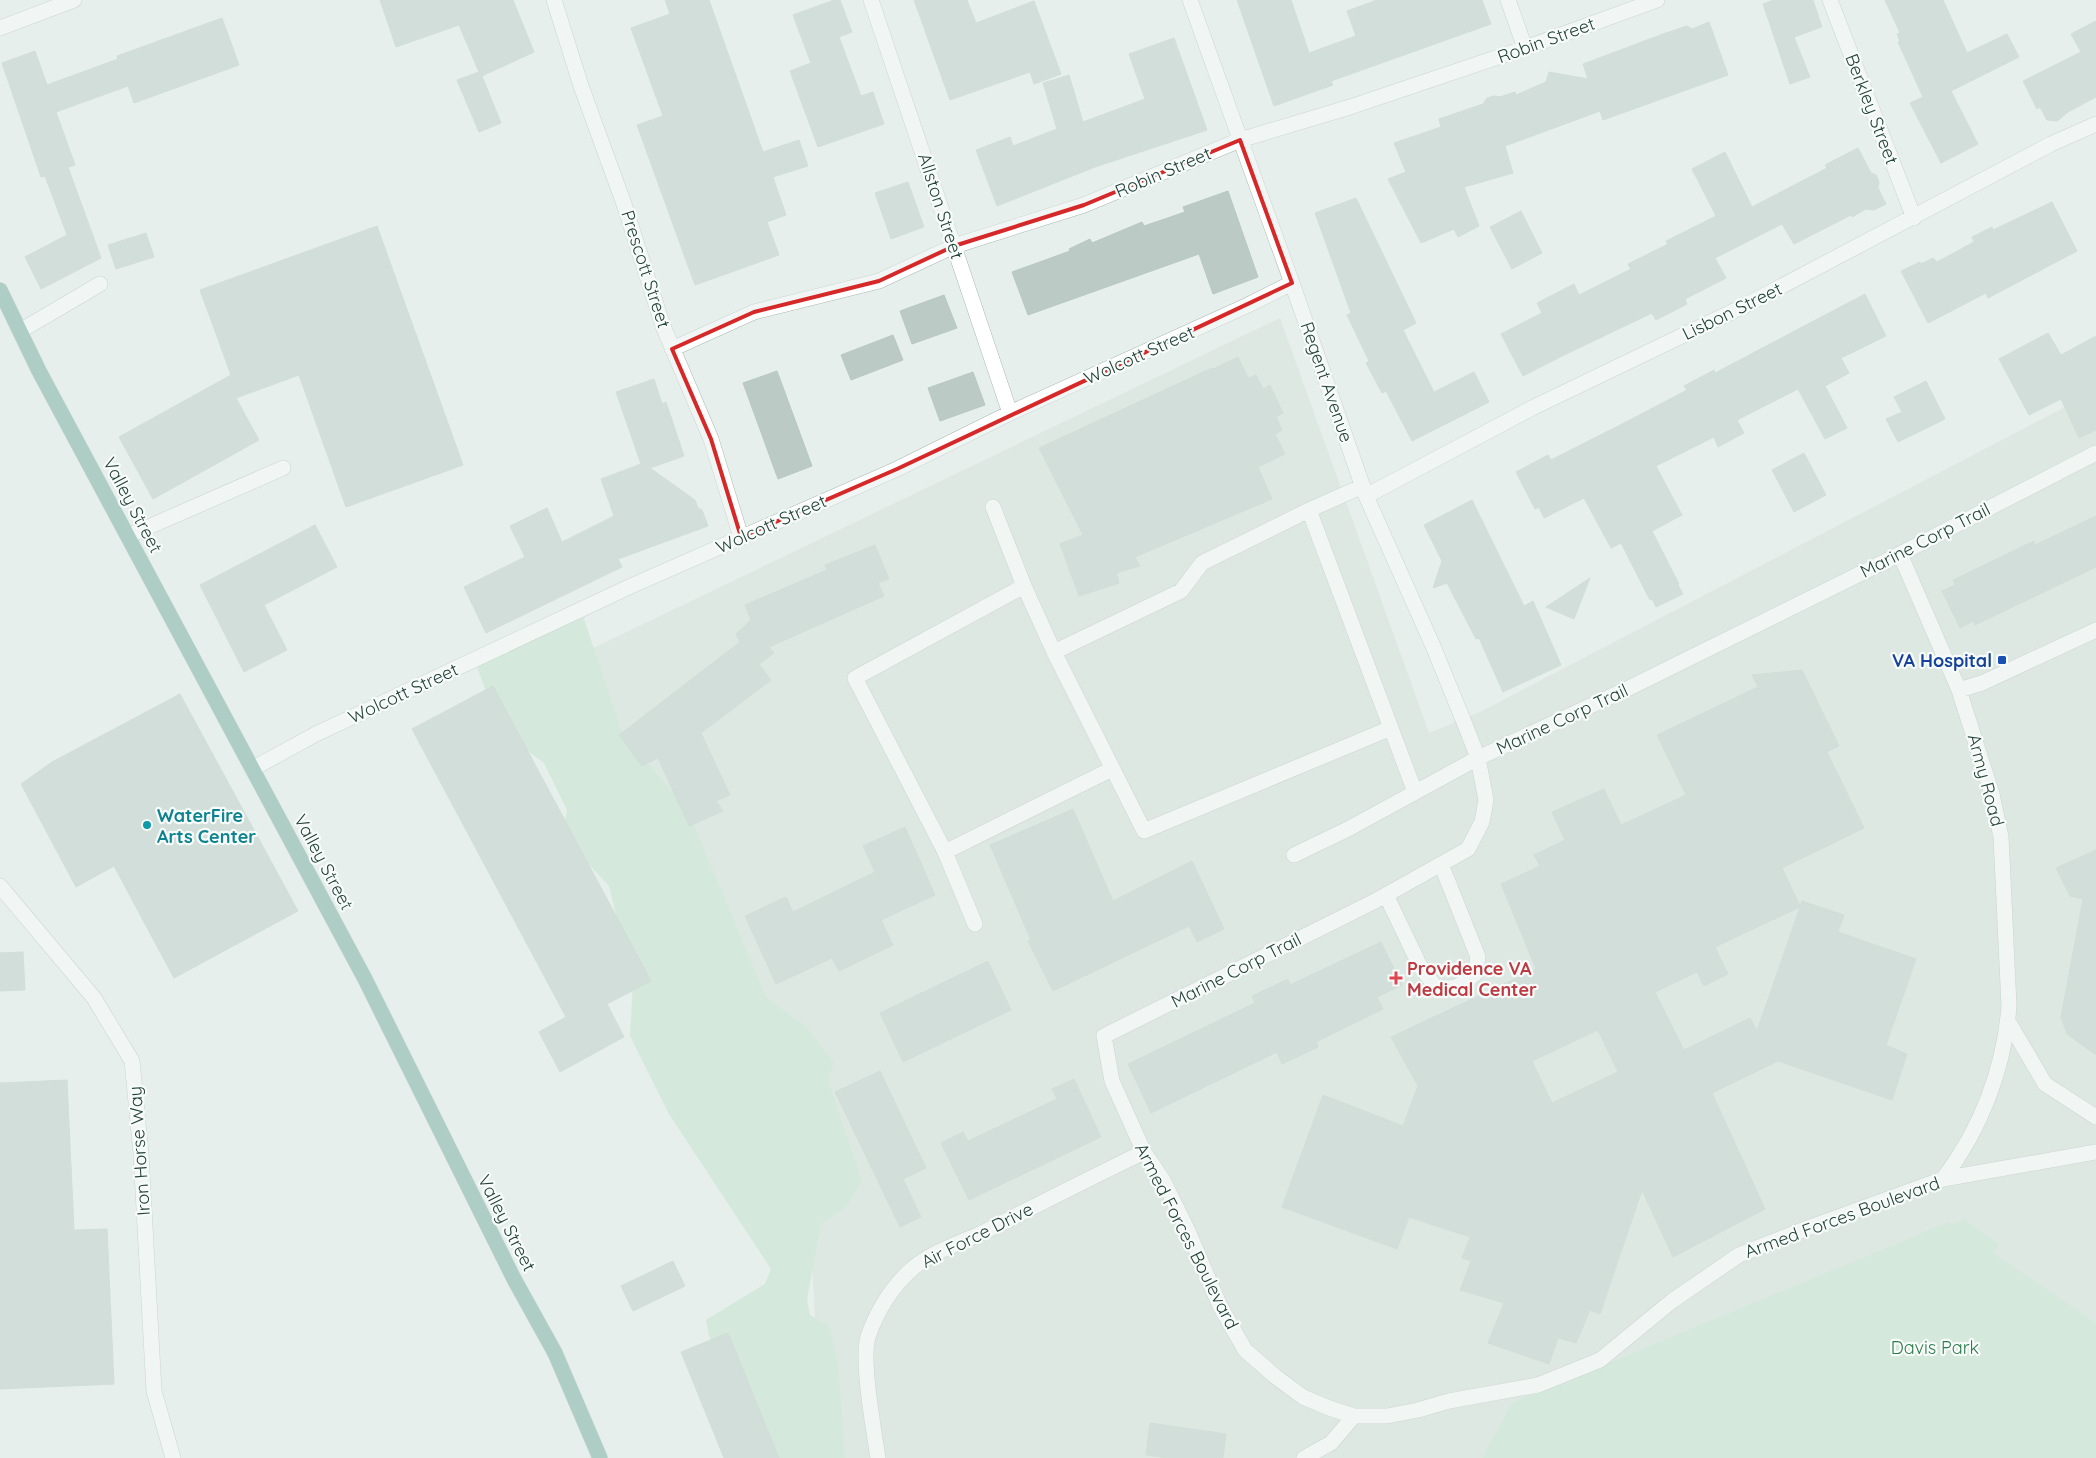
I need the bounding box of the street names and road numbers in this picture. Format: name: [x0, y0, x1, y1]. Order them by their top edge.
street label: Robin Street: [1494, 12, 1598, 68]
street label: Berkley Street: [1840, 50, 1904, 168]
street label: Robin Street: [1112, 141, 1214, 203]
street label: Allston Street: [913, 150, 969, 262]
street label: Prescott Street: [616, 207, 676, 331]
street label: Lisbon Street: [1678, 277, 1786, 345]
street label: Regent Avenue: [1296, 319, 1358, 445]
street label: Wolcott Street: [1080, 320, 1198, 390]
street label: Valley Street: [98, 453, 168, 557]
street label: Wolcott Street: [712, 489, 830, 559]
street label: Marine Corp Trail: [1856, 497, 1994, 583]
street label: Wolcott Street: [344, 658, 462, 728]
street label: Marine Corp Trail: [1492, 678, 1632, 760]
street label: Army Road: [1963, 731, 2009, 829]
street label: Valley Street: [289, 810, 359, 914]
street label: Marine Corp Trail: [1167, 927, 1305, 1013]
street label: Iron Horse Way: [123, 1085, 155, 1217]
street label: Armed Forces Boulevard: [1130, 1139, 1244, 1333]
street label: Valley Street: [473, 1171, 541, 1275]
street label: Armed Forces Boulevard: [1741, 1171, 1943, 1263]
street label: Air Force Drive: [917, 1197, 1037, 1273]

